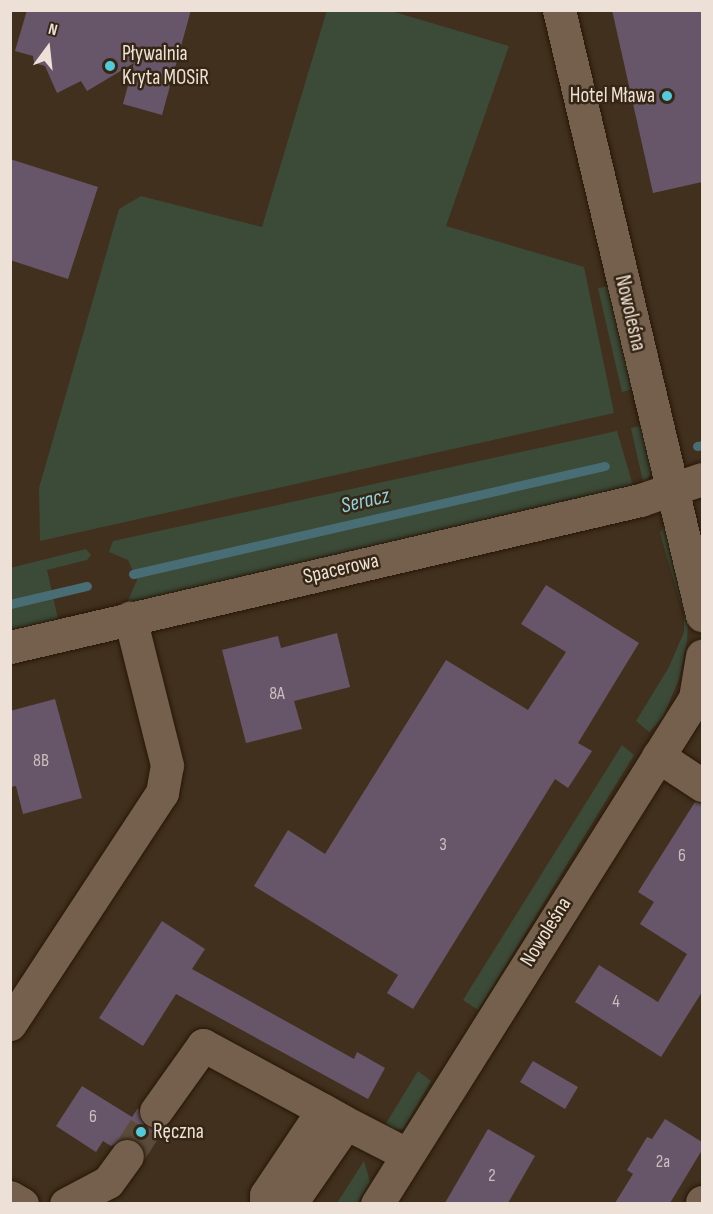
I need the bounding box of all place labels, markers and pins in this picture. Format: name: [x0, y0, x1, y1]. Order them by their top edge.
place label: Pływalnia Kryta MOSiR: [122, 41, 209, 91]
marker: Pływalnia Kryta MOSiR: [103, 59, 117, 73]
place label: Hotel Mława: [570, 83, 655, 109]
marker: Hotel Mława: [660, 89, 674, 103]
place label: Ręczna: [153, 1119, 204, 1145]
marker: Ręczna: [134, 1125, 148, 1139]

